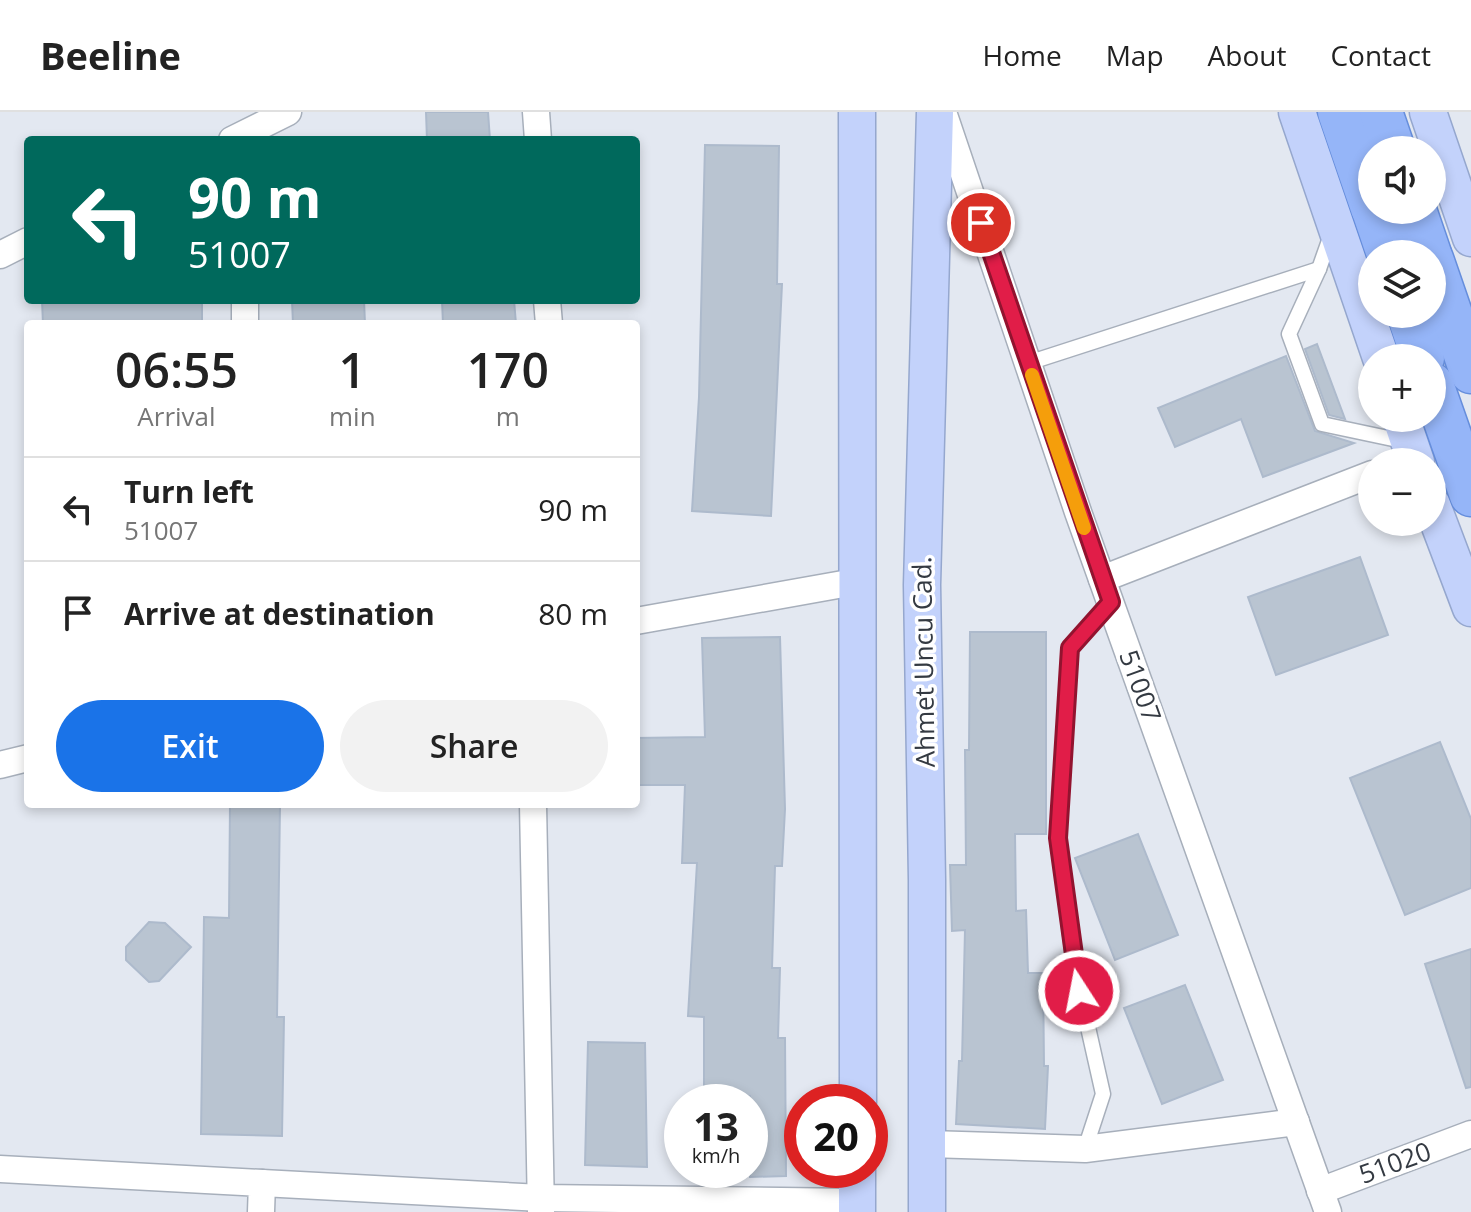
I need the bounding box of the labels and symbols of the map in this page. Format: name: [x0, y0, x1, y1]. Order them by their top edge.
pin: [947, 189, 1015, 257]
street label: Ahmet Uncu Cad.: [903, 556, 943, 768]
street label: 51007: [1111, 645, 1171, 727]
position arrow: [1037, 949, 1121, 1033]
speed limit sign: 20: [784, 1084, 888, 1188]
street label: 51020: [1354, 1132, 1436, 1192]

